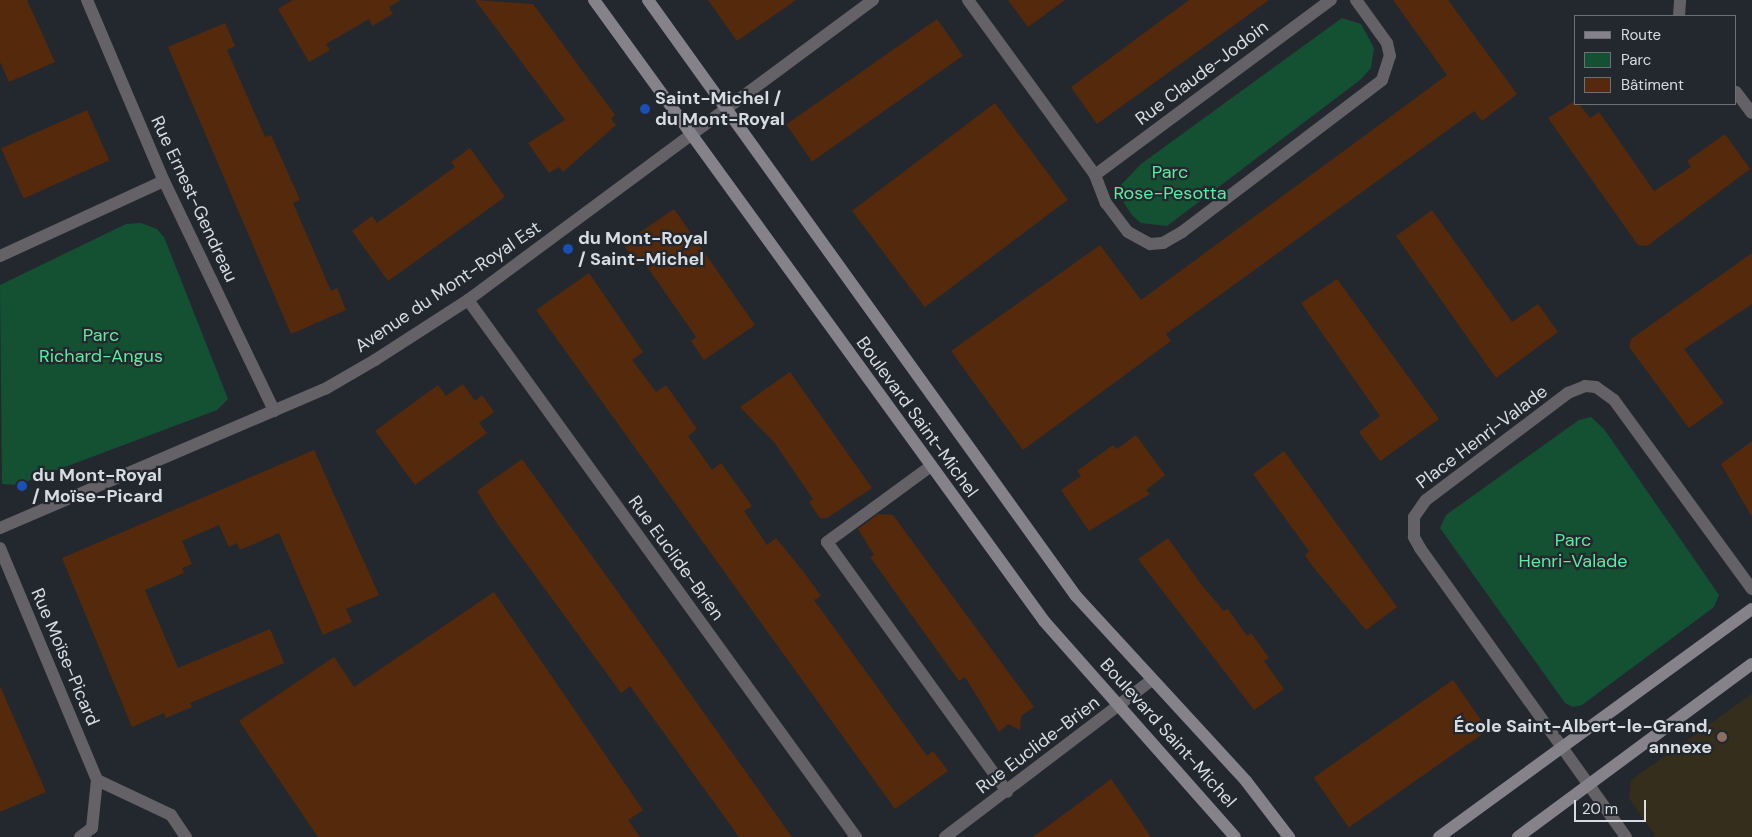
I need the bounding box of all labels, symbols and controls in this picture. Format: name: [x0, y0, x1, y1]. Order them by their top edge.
legend: [1574, 15, 1737, 105]
street label: Rue Claude-Jodoin: [1131, 16, 1273, 130]
text: Route: [1621, 25, 1661, 45]
text: Parc: [1621, 50, 1651, 70]
text: Bâtiment: [1621, 75, 1684, 95]
place label: Saint-Michel / du Mont-Royal: [655, 88, 785, 130]
marker: Saint-Michel / du Mont-Royal: [639, 103, 651, 115]
street label: Rue Ernest-Gendreau: [146, 112, 242, 286]
park label: Parc Rose-Pesotta: [1113, 162, 1227, 204]
street label: Avenue du Mont-Royal Est: [351, 217, 545, 357]
place label: du Mont-Royal / Saint-Michel: [578, 228, 708, 270]
marker: du Mont-Royal / Saint-Michel: [562, 243, 574, 255]
park label: Parc Richard-Angus: [39, 325, 163, 368]
street label: Boulevard Saint-Michel: [852, 333, 982, 501]
street label: Place Henri-Valade: [1412, 381, 1552, 493]
place label: du Mont-Royal / Moïse-Picard: [32, 465, 163, 508]
marker: du Mont-Royal / Moïse-Picard: [16, 480, 28, 492]
street label: Rue Euclide-Brien: [624, 491, 728, 625]
park label: Parc Henri-Valade: [1519, 530, 1627, 572]
street label: Rue Moïse-Picard: [26, 585, 104, 729]
street label: Boulevard Saint-Michel: [1095, 654, 1241, 812]
street label: Rue Euclide-Brien: [972, 692, 1104, 798]
place label: École Saint-Albert-le-Grand, annexe: [1454, 716, 1712, 759]
marker: École Saint-Albert-le-Grand, annexe: [1716, 731, 1728, 743]
scale bar: [1577, 790, 1650, 822]
text: 20 m: [1582, 799, 1618, 819]

